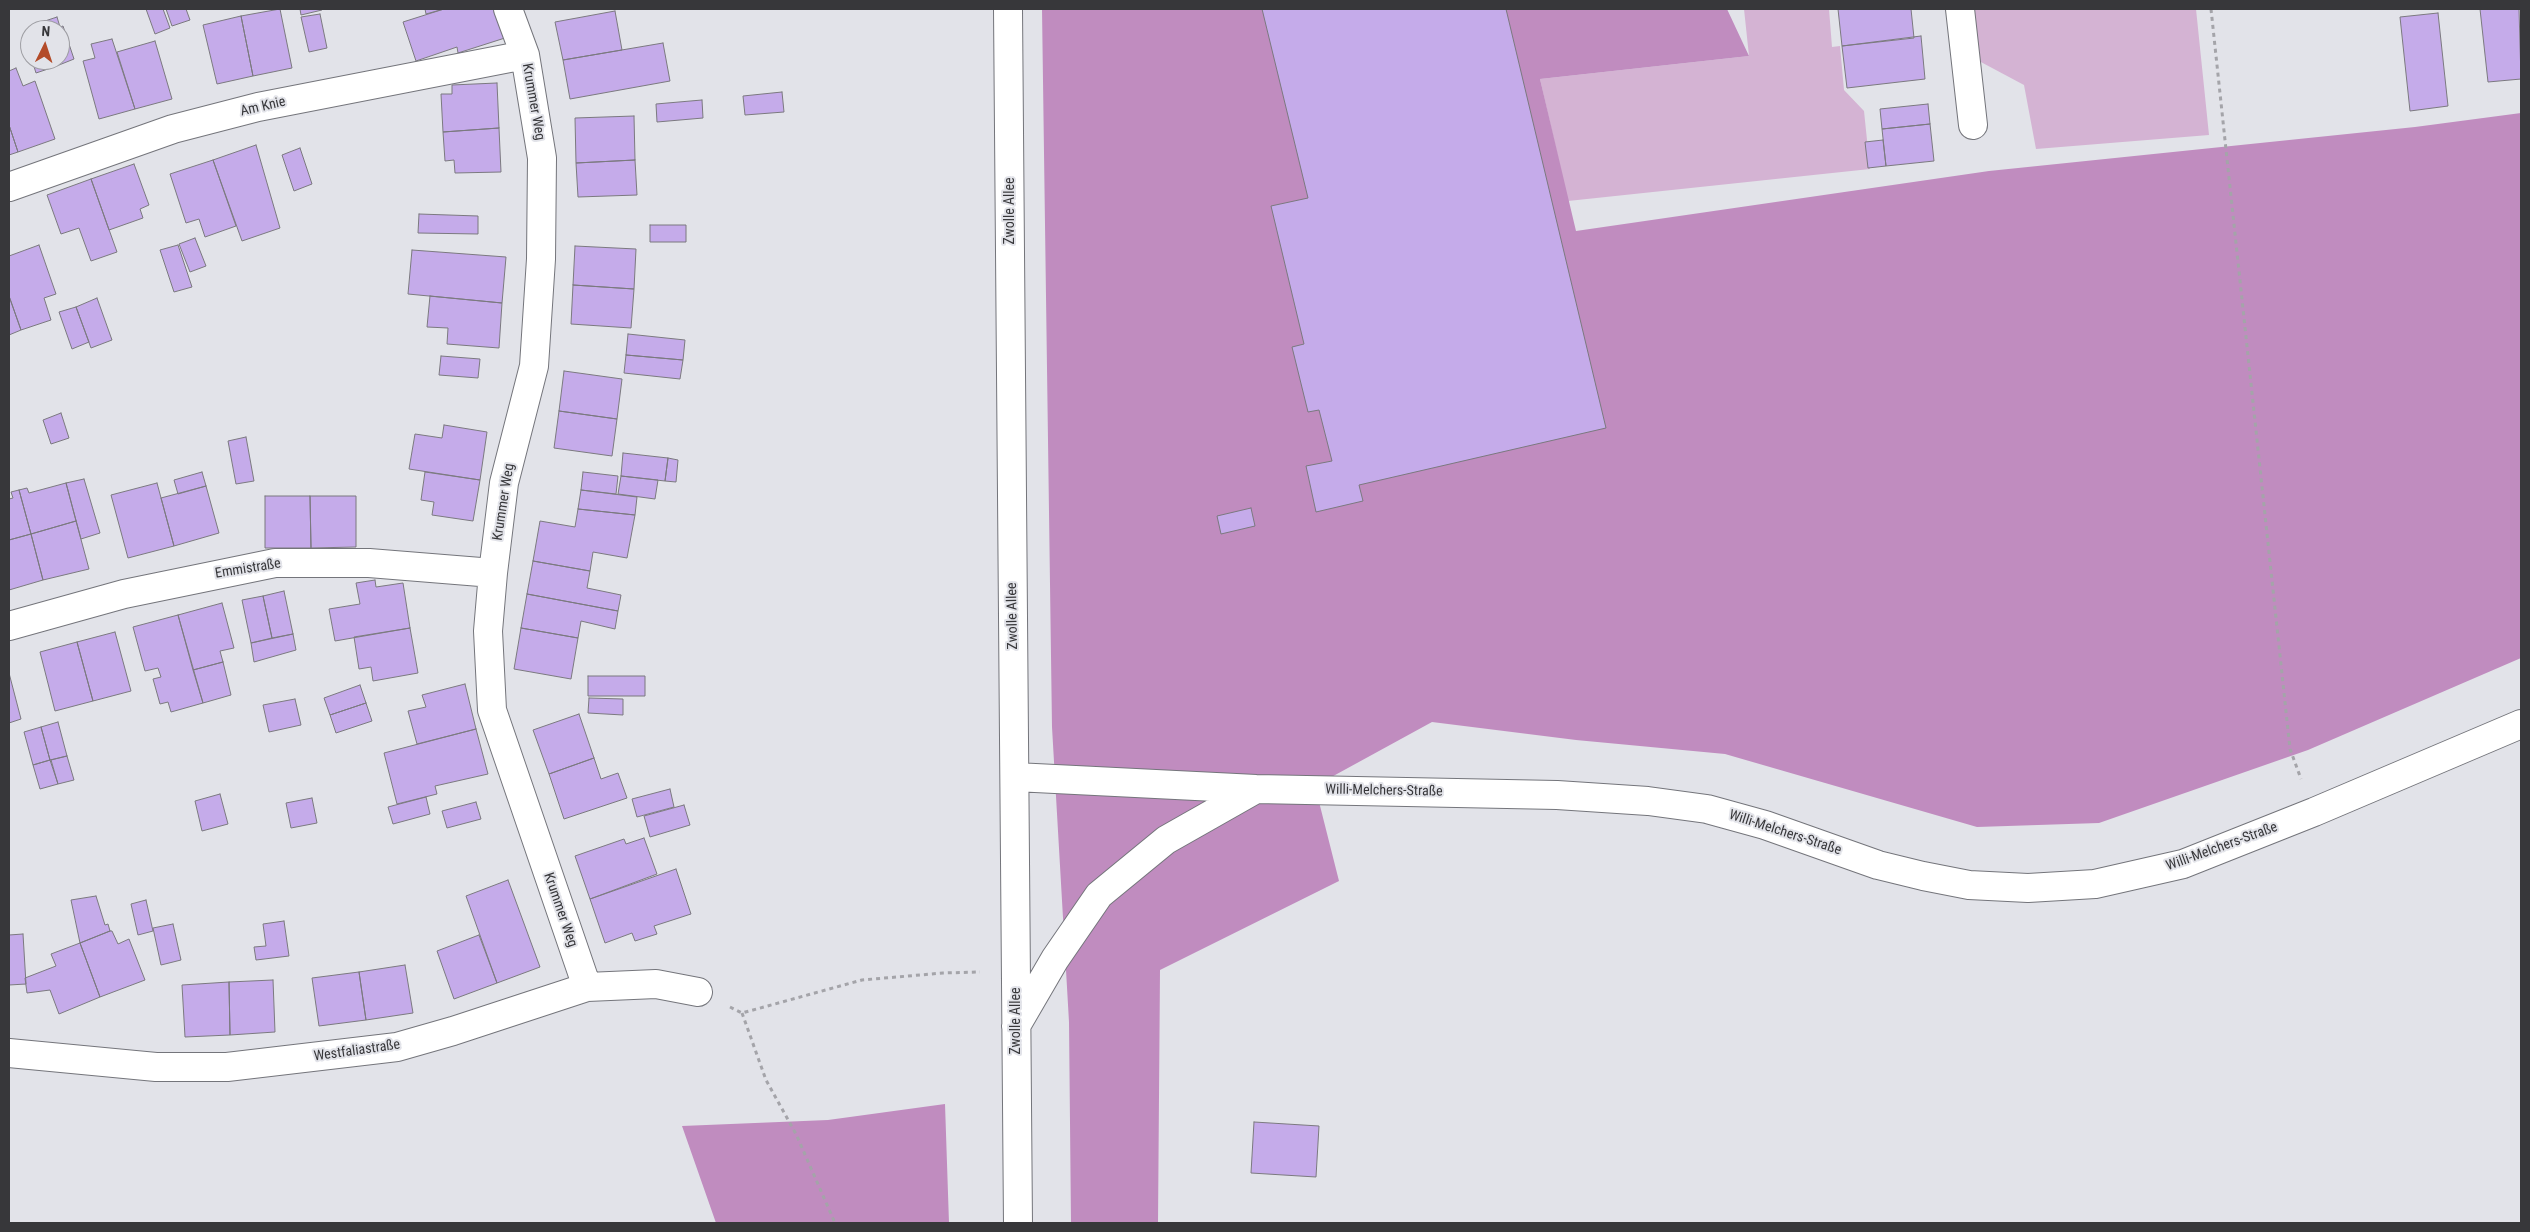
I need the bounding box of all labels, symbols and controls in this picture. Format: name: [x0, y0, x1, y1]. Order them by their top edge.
north arrow: [20, 20, 70, 70]
text: N: [41, 23, 51, 39]
street label: Krummer Weg: [518, 62, 548, 142]
street label: Am Knie: [239, 94, 287, 120]
street label: Zwolle Allee: [1002, 177, 1018, 245]
street label: Krummer Weg: [490, 462, 518, 542]
street label: Emmistraße: [214, 556, 282, 582]
street label: Zwolle Allee: [1004, 582, 1022, 650]
street label: Willi-Melchers-Straße: [1325, 782, 1443, 800]
street label: Willi-Melchers-Straße: [1727, 807, 1843, 859]
street label: Willi-Melchers-Straße: [2164, 819, 2280, 875]
street label: Krummer Weg: [539, 871, 581, 949]
street label: Zwolle Allee: [1008, 987, 1024, 1055]
street label: Westfaliastraße: [313, 1037, 401, 1065]

